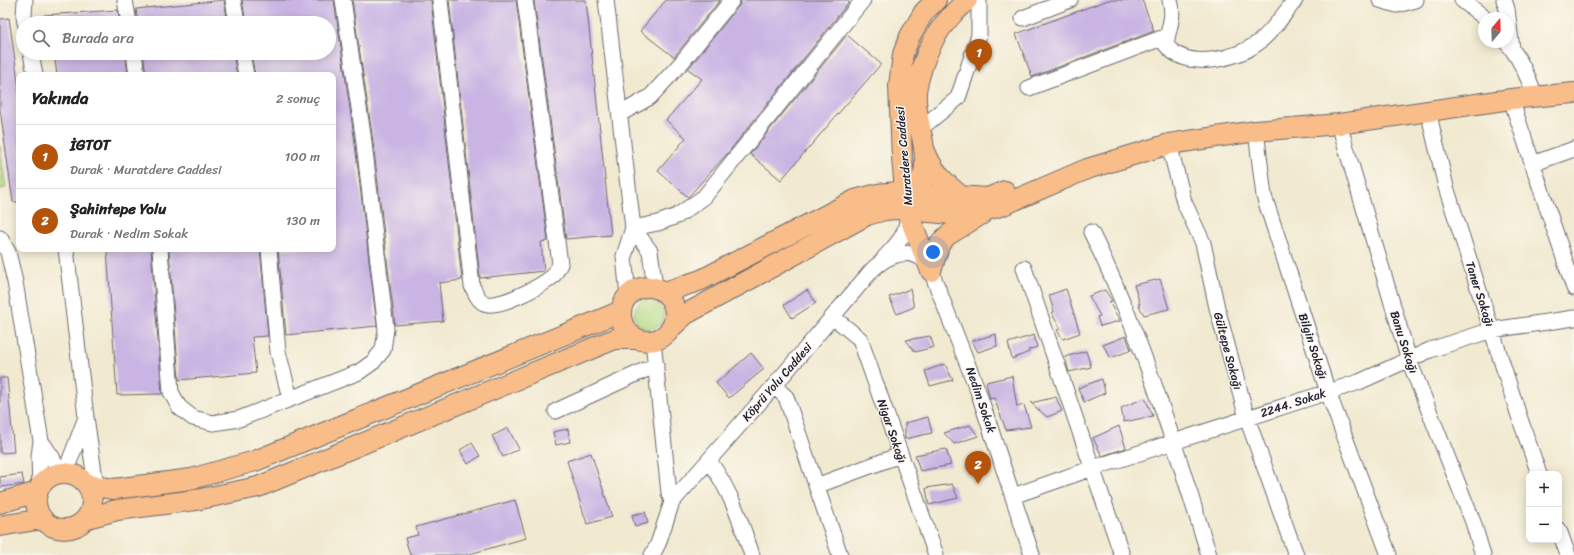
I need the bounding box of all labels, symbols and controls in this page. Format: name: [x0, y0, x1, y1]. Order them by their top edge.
north arrow: [1478, 12, 1514, 48]
search box: [16, 16, 336, 60]
text: Burada ara: [62, 25, 134, 51]
icon: search: [30, 27, 52, 49]
pin: 1: [966, 39, 992, 72]
text: Yakında: [32, 83, 88, 113]
text: 2 sonuç: [276, 87, 320, 110]
street label: Muratdere Caddesi: [889, 105, 919, 207]
text: İGTOT: [70, 132, 110, 158]
text: 1: [42, 145, 48, 168]
text: 100 m: [285, 145, 320, 168]
text: Durak · Muratdere Caddesi: [70, 158, 222, 181]
text: Şahintepe Yolu: [70, 196, 166, 222]
text: 2: [41, 209, 49, 232]
text: 130 m: [286, 209, 320, 232]
text: Durak · Nedim Sokak: [70, 222, 188, 245]
your location: [923, 242, 943, 262]
street label: Taner Sokağı: [1459, 258, 1501, 330]
street label: Banu Sokağı: [1384, 308, 1424, 376]
street label: Gültepe Sokağı: [1207, 310, 1249, 392]
street label: Bilgin Sokağı: [1292, 310, 1334, 382]
street label: Köprü Yolu Caddesi: [736, 337, 818, 427]
street label: Nedim Sokak: [959, 364, 1003, 437]
street label: 2244. Sokak: [1257, 382, 1329, 424]
street label: Nigar Sokağı: [871, 396, 913, 466]
pin: 2: [965, 451, 991, 484]
map controls: [1526, 471, 1562, 543]
button: +: [1526, 471, 1562, 507]
button: −: [1526, 507, 1562, 543]

